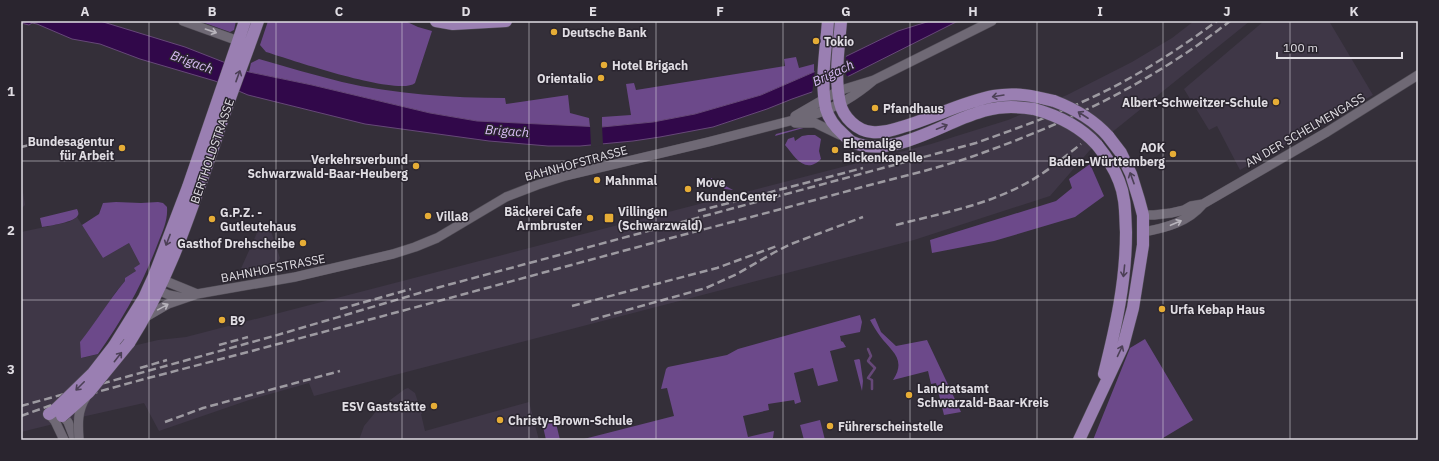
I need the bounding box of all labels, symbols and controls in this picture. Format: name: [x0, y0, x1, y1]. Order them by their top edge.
text: A: [81, 3, 90, 20]
text: B: [208, 3, 217, 20]
text: C: [335, 3, 344, 20]
text: D: [461, 3, 471, 20]
text: E: [589, 3, 597, 20]
text: F: [716, 3, 724, 20]
text: G: [841, 3, 851, 20]
text: H: [968, 3, 978, 20]
text: I: [1097, 3, 1103, 20]
text: J: [1223, 3, 1231, 20]
text: K: [1349, 3, 1359, 20]
place label: Deutsche Bank: [562, 25, 647, 40]
marker: Deutsche Bank: [549, 27, 559, 37]
one-way arrow: [204, 28, 216, 36]
place label: Tokio: [824, 34, 854, 49]
scale bar: [1277, 34, 1402, 60]
marker: Tokio: [811, 36, 821, 46]
text: 100 m: [1283, 40, 1318, 55]
water label: Brigach: [168, 46, 216, 78]
water label: Brigach: [809, 56, 857, 90]
place label: Hotel Brigach: [612, 58, 688, 73]
marker: Hotel Brigach: [599, 60, 609, 70]
one-way arrow: [234, 70, 242, 82]
place label: Orientalio: [537, 71, 593, 86]
marker: Orientalio: [596, 73, 606, 83]
text: 1: [7, 83, 15, 100]
street label: AN DER SCHELMENGASS: [1243, 90, 1367, 170]
one-way arrow: [992, 92, 1005, 100]
place label: Albert-Schweitzer-Schule: [1122, 95, 1268, 110]
street label: BERTHOLDSTRASSE: [187, 97, 237, 205]
marker: Albert-Schweitzer-Schule: [1271, 97, 1281, 107]
place label: Pfandhaus: [883, 101, 944, 116]
marker: Pfandhaus: [870, 103, 880, 113]
one-way arrow: [1078, 111, 1089, 119]
water label: Brigach: [484, 121, 530, 141]
one-way arrow: [936, 122, 948, 130]
place label: Bundesagentur für Arbeit: [28, 134, 114, 163]
place label: Ehemalige Bickenkapelle: [843, 136, 923, 165]
place label: AOK Baden-Württemberg: [1049, 140, 1166, 169]
street label: BAHNHOFSTRASSE: [523, 142, 629, 184]
marker: Bundesagentur für Arbeit: [117, 143, 127, 153]
marker: Ehemalige Bickenkapelle: [830, 145, 840, 155]
marker: AOK Baden-Württemberg: [1168, 149, 1178, 159]
place label: Verkehrsverbund Schwarzwald-Baar-Heuberg: [248, 152, 408, 181]
marker: Verkehrsverbund Schwarzwald-Baar-Heuberg: [411, 161, 421, 171]
one-way arrow: [1128, 171, 1135, 184]
place label: Mahnmal: [605, 173, 658, 188]
marker: Mahnmal: [592, 175, 602, 185]
place label: Move KundenCenter: [696, 175, 778, 204]
marker: Move KundenCenter: [683, 184, 693, 194]
place label: Bäckerei Cafe Armbruster: [504, 204, 582, 233]
place label: Villingen (Schwarzwald): [618, 204, 702, 233]
place label: G.P.Z. - Gutleutehaus: [220, 205, 296, 234]
place label: Villa8: [436, 209, 468, 224]
marker: Villa8: [423, 211, 433, 221]
marker: Villingen (Schwarzwald): [603, 212, 615, 224]
marker: Bäckerei Cafe Armbruster: [585, 213, 595, 223]
marker: G.P.Z. - Gutleutehaus: [207, 214, 217, 224]
one-way arrow: [1170, 219, 1182, 227]
text: 2: [7, 222, 15, 239]
one-way arrow: [164, 233, 172, 245]
place label: Gasthof Drehscheibe: [177, 236, 295, 251]
marker: Gasthof Drehscheibe: [298, 238, 308, 248]
street label: BAHNHOFSTRASSE: [220, 251, 326, 285]
one-way arrow: [1121, 264, 1128, 277]
one-way arrow: [157, 302, 169, 310]
place label: Urfa Kebap Haus: [1170, 302, 1265, 317]
marker: Urfa Kebap Haus: [1157, 304, 1167, 314]
place label: B9: [230, 313, 245, 328]
marker: B9: [217, 315, 227, 325]
one-way arrow: [1117, 345, 1124, 357]
one-way arrow: [114, 351, 122, 362]
text: 3: [7, 361, 15, 378]
one-way arrow: [75, 381, 85, 391]
place label: Landratsamt Schwarzald-Baar-Kreis: [917, 381, 1049, 410]
marker: Landratsamt Schwarzald-Baar-Kreis: [904, 390, 914, 400]
place label: ESV Gaststätte: [342, 399, 426, 414]
marker: ESV Gaststätte: [429, 401, 439, 411]
place label: Christy-Brown-Schule: [508, 413, 633, 428]
marker: Christy-Brown-Schule: [495, 415, 505, 425]
place label: Führerscheinstelle: [838, 419, 944, 434]
marker: Führerscheinstelle: [825, 421, 835, 431]

